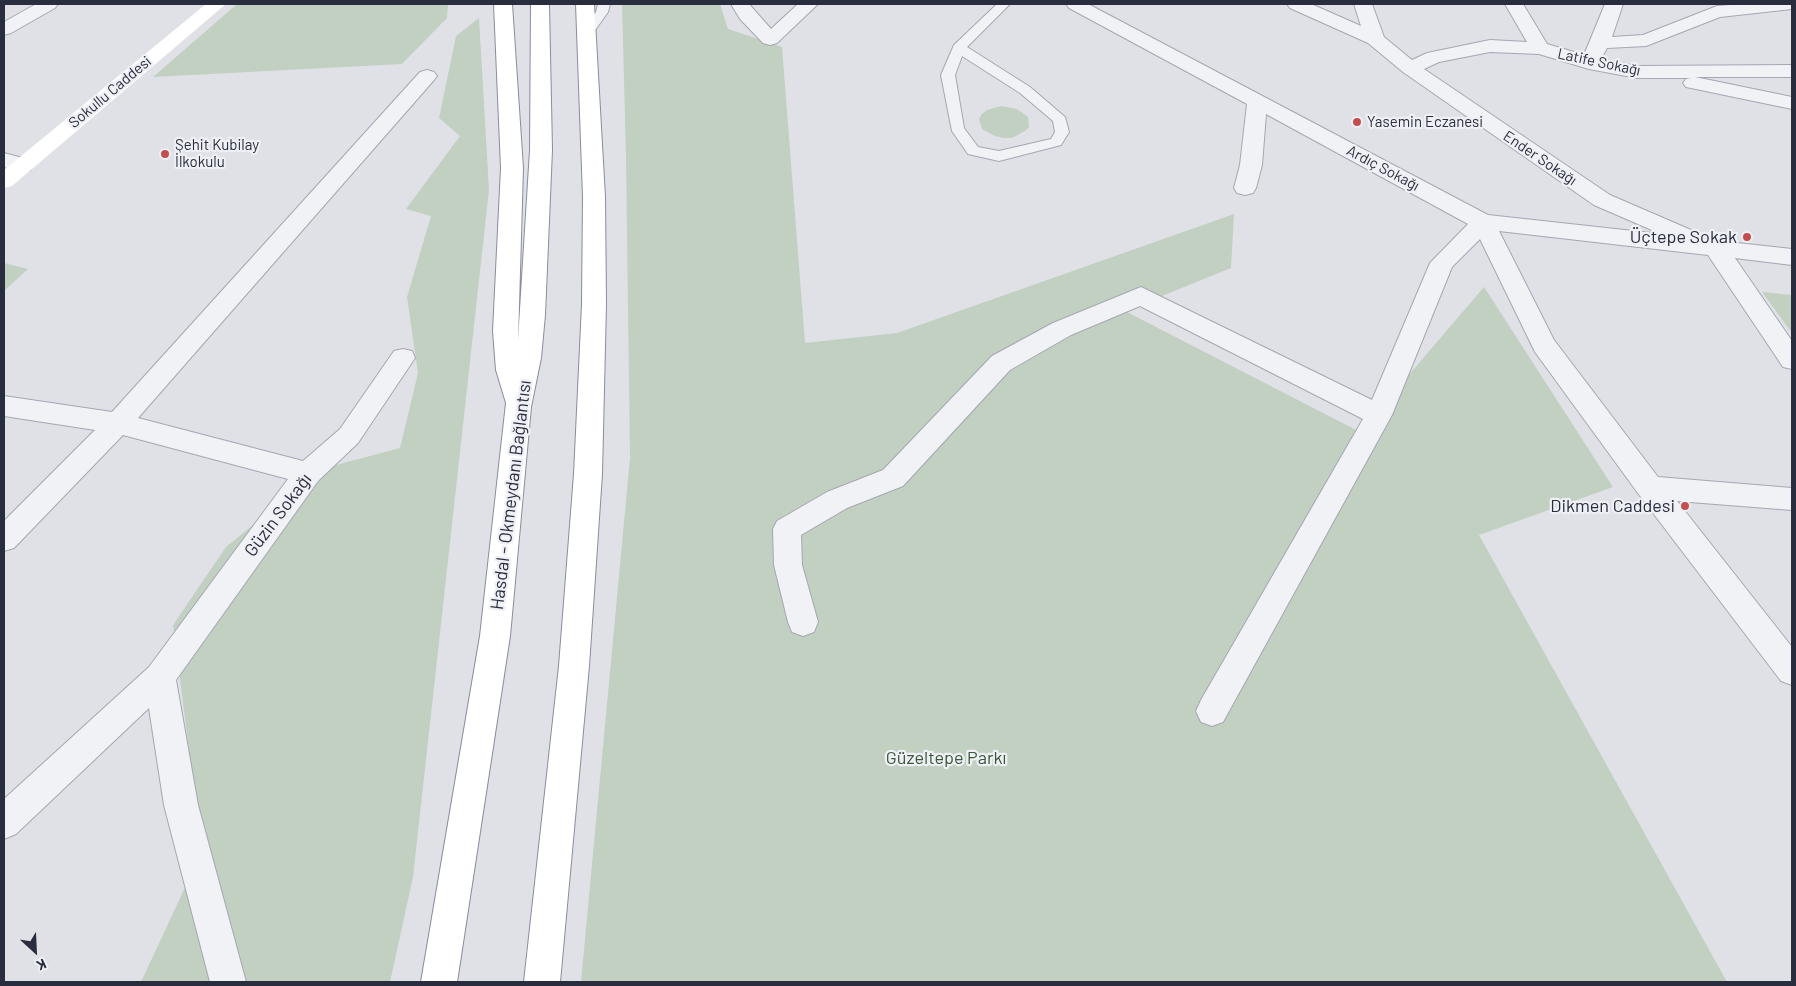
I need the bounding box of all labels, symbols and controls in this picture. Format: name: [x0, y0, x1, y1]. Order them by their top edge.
street label: Latife Sokağı: [1556, 44, 1642, 80]
street label: Sokullu Caddesi: [65, 52, 155, 132]
place label: Yasemin Eczanesi: [1367, 113, 1483, 131]
marker: Yasemin Eczanesi: [1351, 116, 1363, 128]
street label: Ender Sokağı: [1500, 127, 1580, 189]
place label: Şehit Kubilay İlkokulu: [175, 136, 259, 171]
street label: Ardıç Sokağı: [1344, 141, 1422, 195]
marker: Şehit Kubilay İlkokulu: [159, 148, 171, 160]
place label: Üçtepe Sokak: [1630, 226, 1737, 248]
marker: Üçtepe Sokak: [1741, 231, 1753, 243]
street label: Hasdal - Okmeydanı Bağlantısı: [486, 379, 536, 611]
street label: Güzin Sokağı: [240, 469, 316, 561]
place label: Dikmen Caddesi: [1550, 495, 1675, 517]
marker: Dikmen Caddesi: [1679, 500, 1691, 512]
park label: Güzeltepe Parkı: [886, 747, 1006, 769]
north arrow: [10, 926, 60, 976]
text: K: [34, 955, 49, 975]

